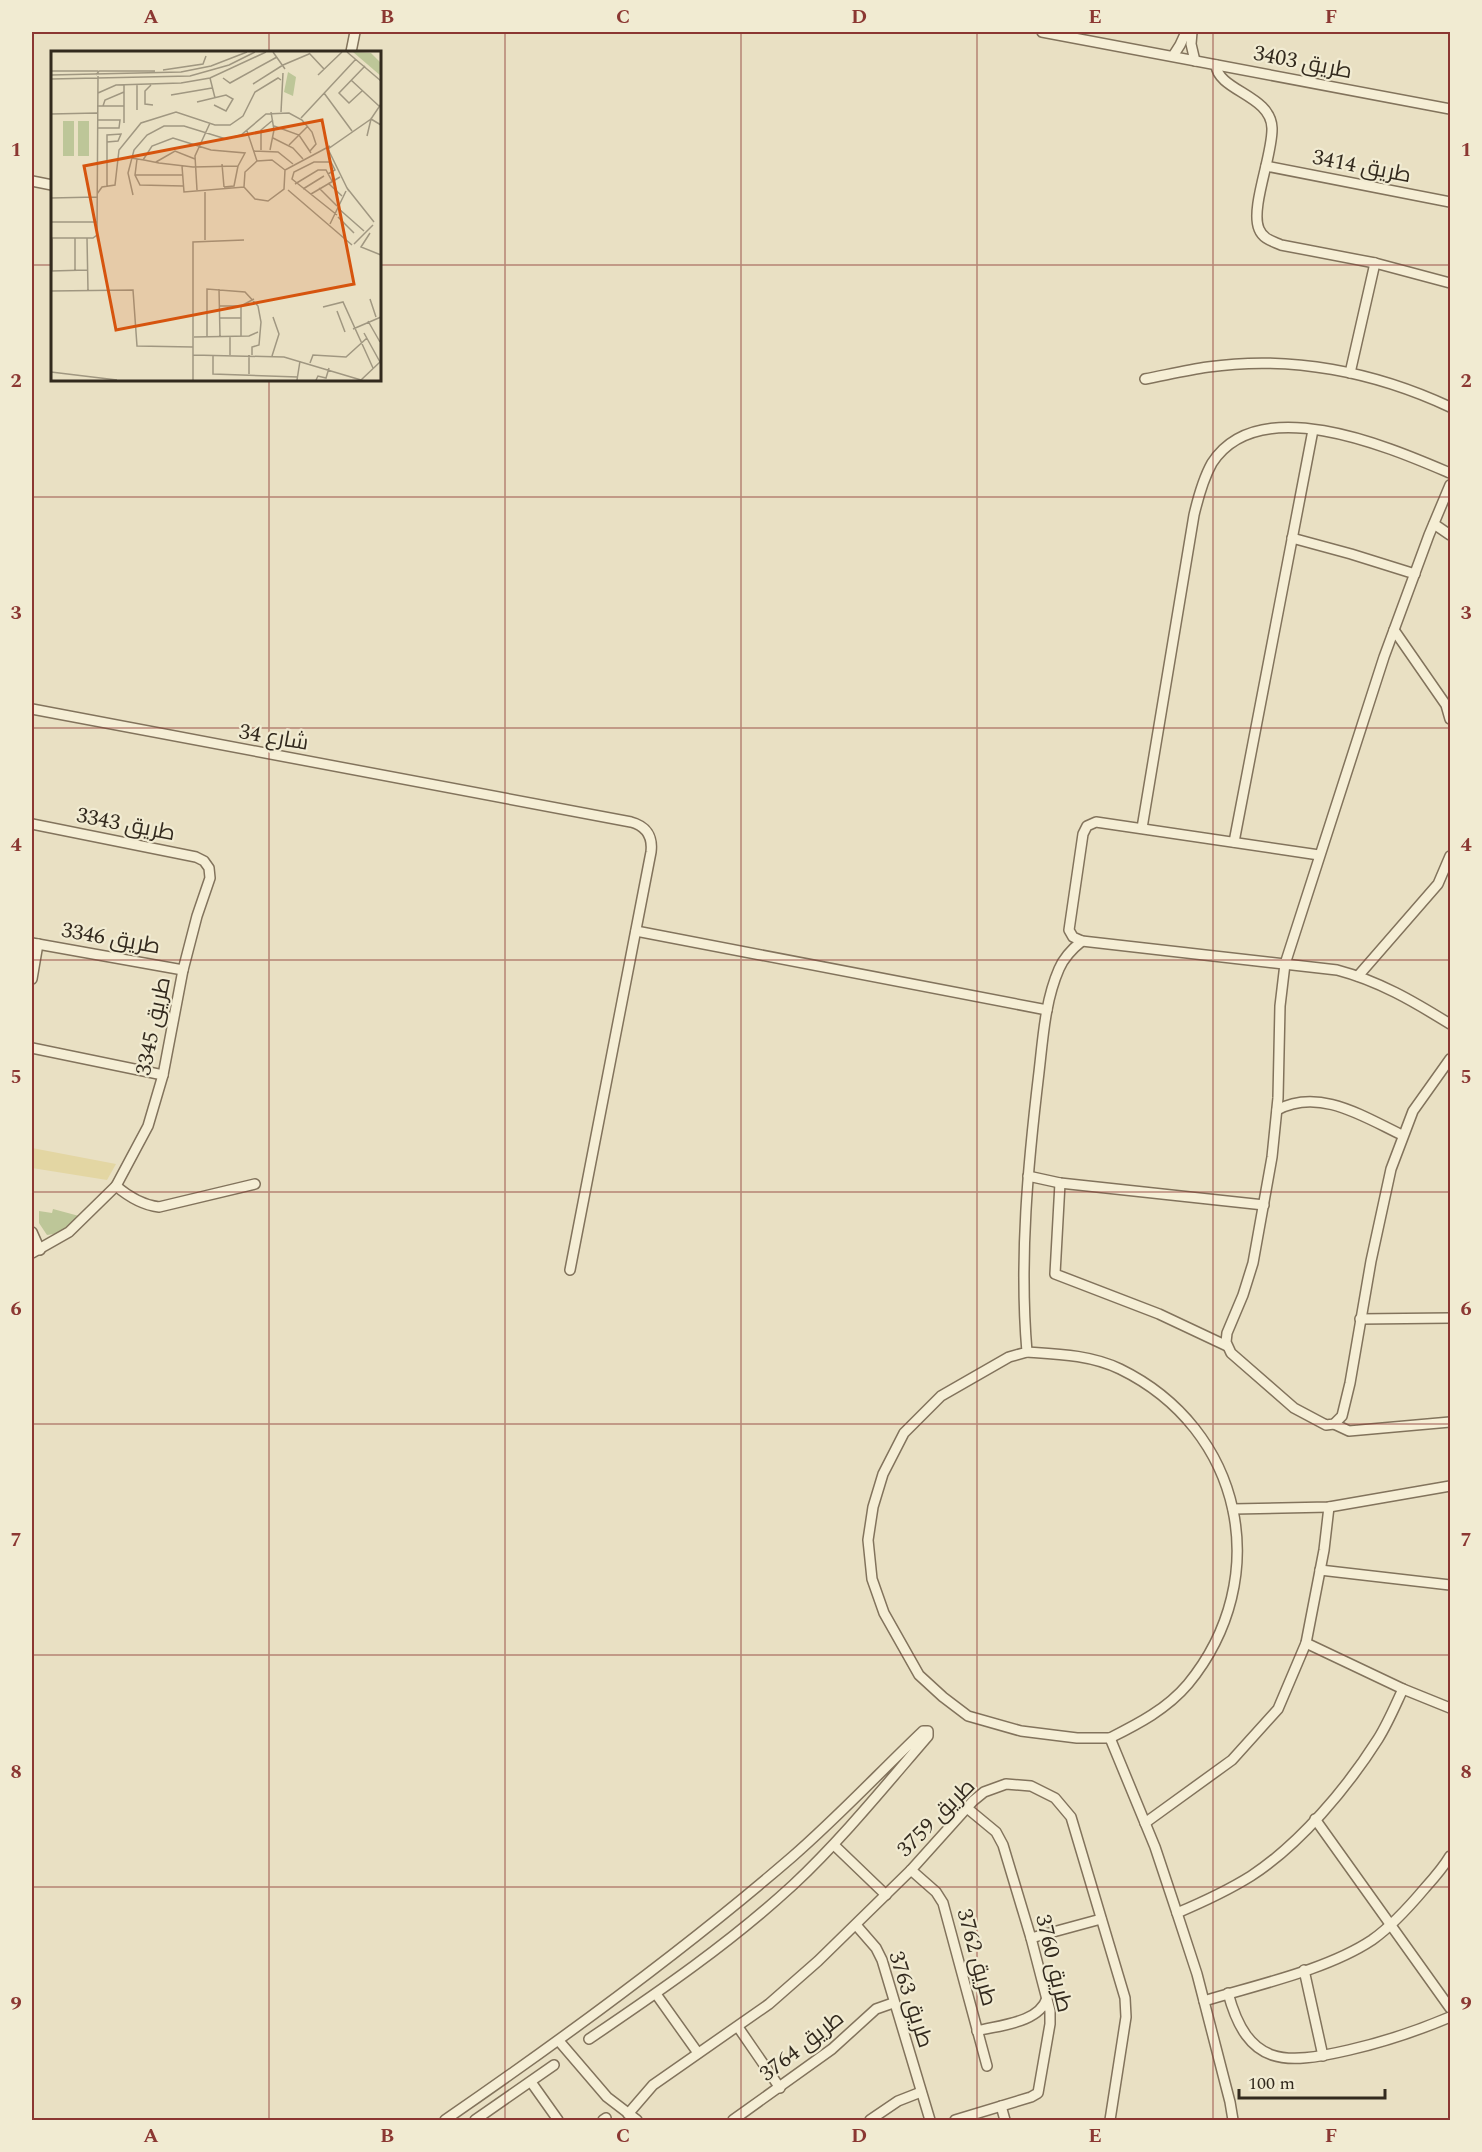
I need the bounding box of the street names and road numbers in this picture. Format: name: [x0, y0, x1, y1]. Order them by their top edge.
street label: طريق 3403: [1251, 37, 1355, 88]
street label: طريق 3414: [1310, 141, 1414, 192]
street label: شارع 34: [236, 715, 311, 760]
street label: طريق 3343: [74, 799, 178, 850]
street label: طريق 3346: [59, 914, 163, 963]
street label: طريق 3345: [127, 974, 180, 1079]
street label: طريق 3759: [889, 1771, 983, 1865]
street label: طريق 3762: [948, 1905, 1005, 2010]
street label: طريق 3760: [1026, 1911, 1081, 2016]
street label: طريق 3763: [879, 1947, 942, 2052]
street label: طريق 3764: [752, 2002, 851, 2090]

